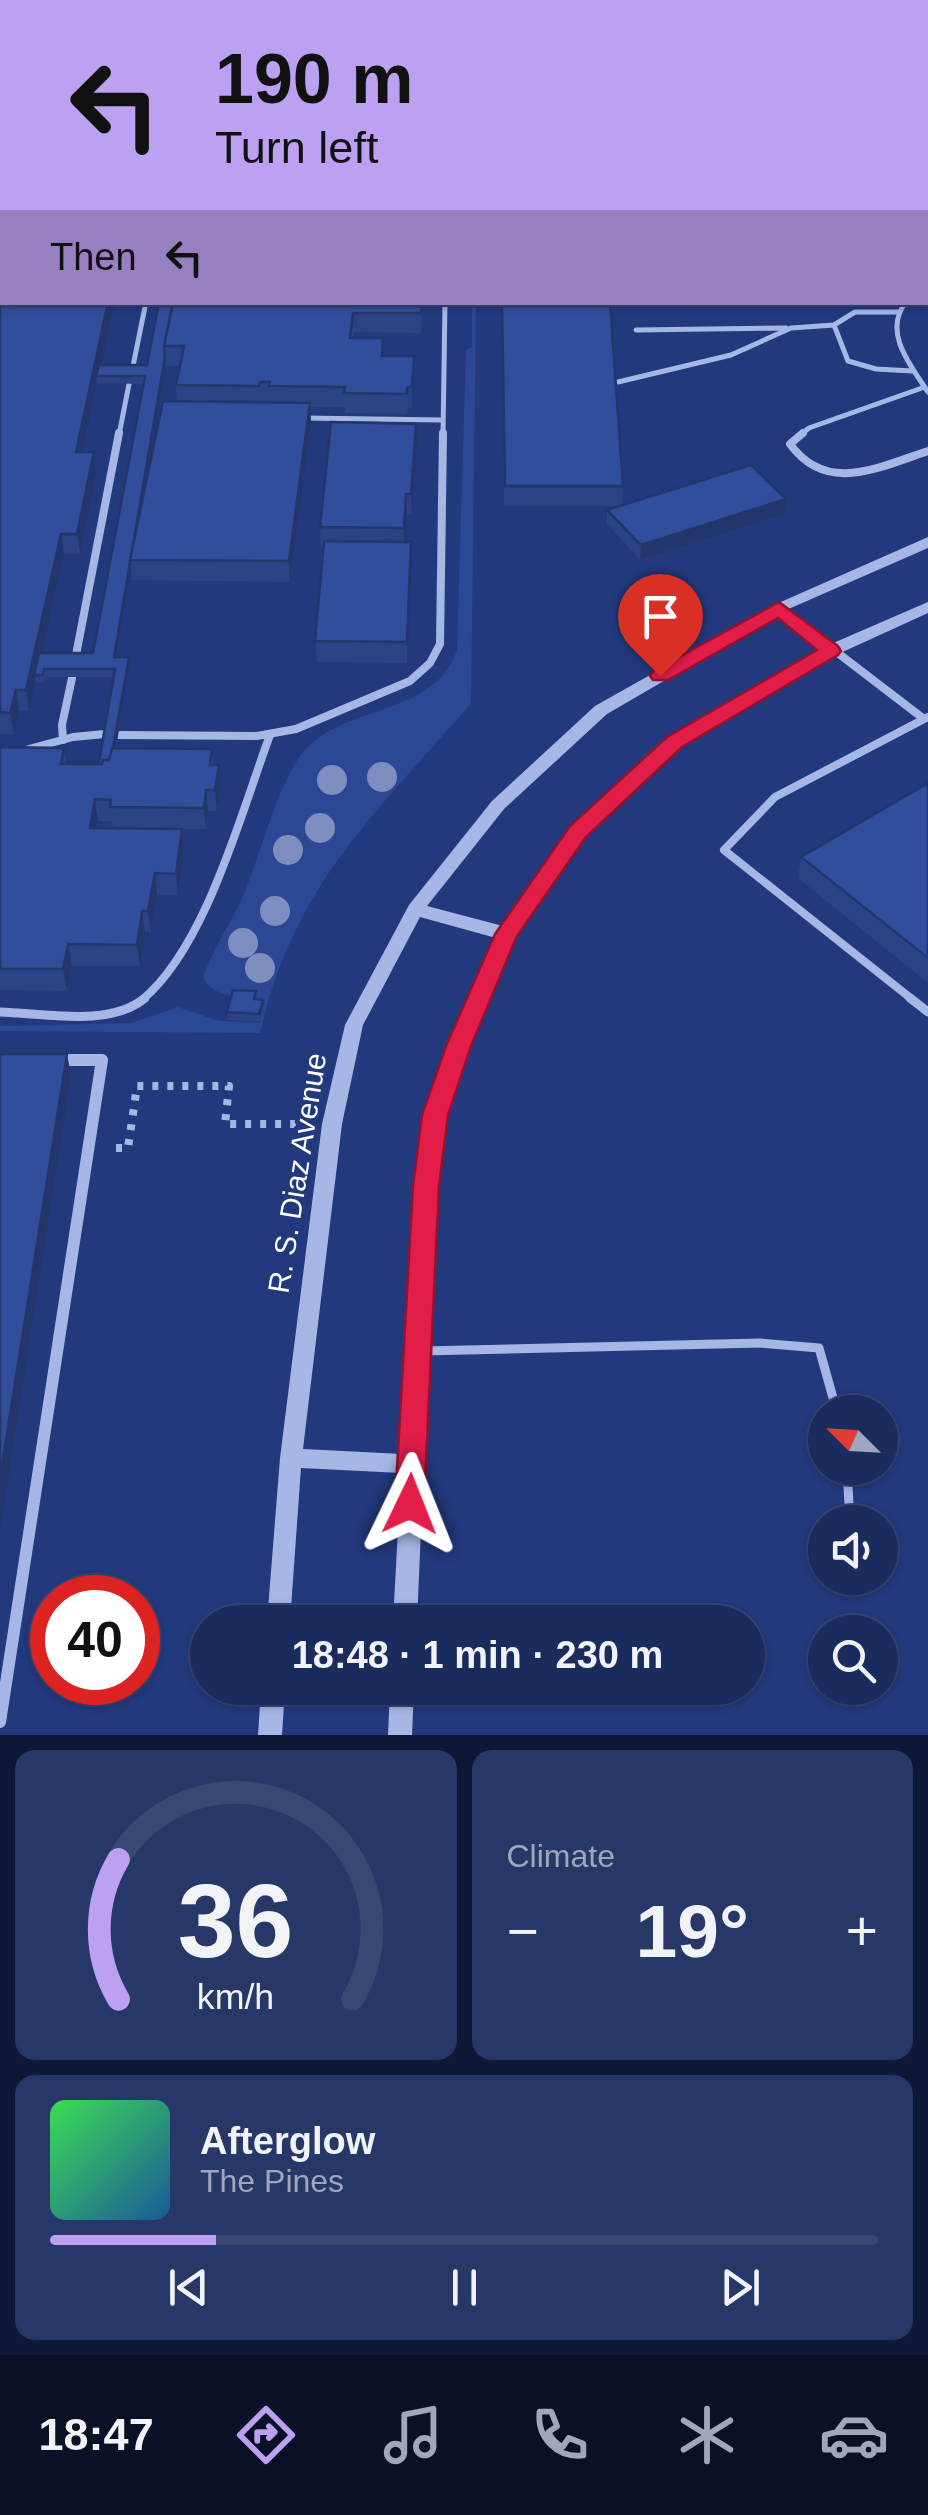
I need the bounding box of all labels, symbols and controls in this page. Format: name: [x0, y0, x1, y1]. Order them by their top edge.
icon: left: [50, 40, 180, 170]
text: 190 m: [215, 40, 413, 118]
text: Turn left: [215, 122, 378, 173]
icon: left: [157, 230, 212, 285]
text: Then: [50, 236, 137, 278]
pin: [618, 574, 703, 677]
icon: arrive: [633, 589, 688, 644]
street label: R. S. Diaz Avenue: [262, 1050, 332, 1296]
north arrow: [808, 1395, 898, 1485]
map controls: [808, 1395, 898, 1705]
position arrow: [358, 1452, 462, 1556]
button: sound: [808, 1505, 898, 1595]
speed limit sign: 40: [30, 1575, 160, 1705]
button: search: [808, 1615, 898, 1705]
text: 18:48 · 1 min · 230 m: [292, 1634, 663, 1676]
text: Climate: [507, 1838, 615, 1874]
text: 36: [178, 1863, 294, 1979]
text: 19°: [636, 1889, 749, 1973]
text: −: [507, 1900, 539, 1962]
text: +: [846, 1900, 878, 1962]
text: km/h: [197, 1977, 274, 2017]
text: Afterglow: [200, 2120, 375, 2162]
text: The Pines: [200, 2163, 344, 2199]
icon: previous: [161, 2260, 216, 2315]
icon: pause: [437, 2260, 492, 2315]
icon: next: [713, 2260, 768, 2315]
icon: directions: [231, 2400, 301, 2470]
icon: music: [378, 2400, 448, 2470]
icon: phone: [525, 2400, 595, 2470]
icon: climate: [672, 2400, 742, 2470]
icon: car: [819, 2400, 889, 2470]
text: 18:47: [39, 2409, 154, 2460]

